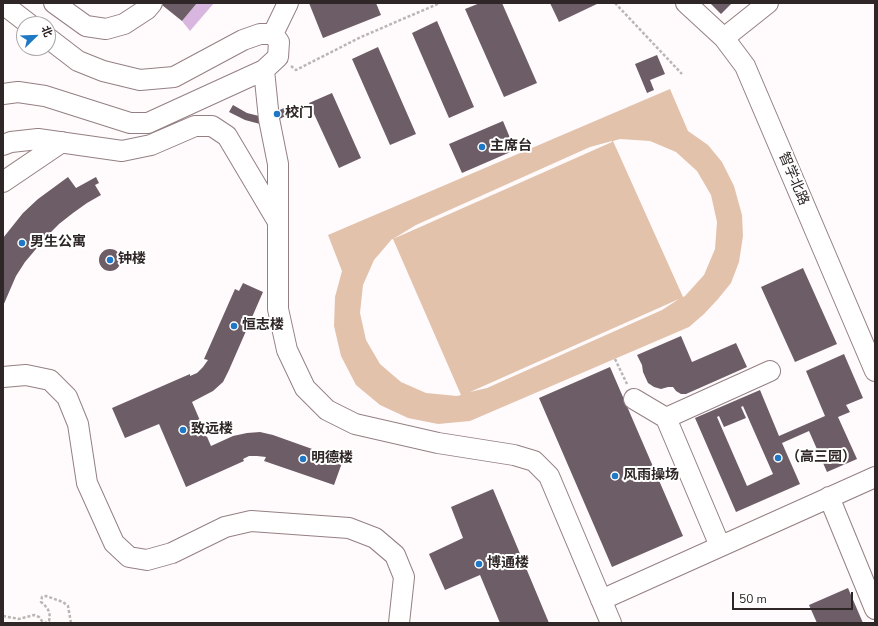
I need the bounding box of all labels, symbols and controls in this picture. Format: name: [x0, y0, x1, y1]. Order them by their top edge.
north arrow: [16, 16, 56, 56]
text: 北: [38, 24, 56, 39]
place label: 校门: [285, 106, 313, 122]
marker: 校门: [272, 109, 282, 119]
place label: 主席台: [490, 139, 532, 155]
marker: 主席台: [477, 142, 487, 152]
street label: 智学北路: [774, 150, 812, 208]
place label: 男生公寓: [30, 235, 86, 251]
marker: 男生公寓: [17, 238, 27, 248]
place label: 钟楼: [118, 252, 146, 268]
marker: 钟楼: [105, 255, 115, 265]
place label: 恒志楼: [242, 318, 284, 334]
marker: 恒志楼: [229, 321, 239, 331]
place label: 致远楼: [191, 422, 233, 438]
marker: 致远楼: [178, 425, 188, 435]
place label: （高三园）: [786, 450, 856, 466]
place label: 明德楼: [311, 451, 353, 467]
marker: （高三园）: [773, 453, 783, 463]
marker: 明德楼: [298, 454, 308, 464]
place label: 风雨操场: [623, 468, 679, 484]
marker: 风雨操场: [610, 471, 620, 481]
place label: 博通楼: [487, 556, 529, 572]
marker: 博通楼: [474, 559, 484, 569]
scale bar: [734, 584, 855, 610]
text: 50 m: [739, 591, 767, 607]

